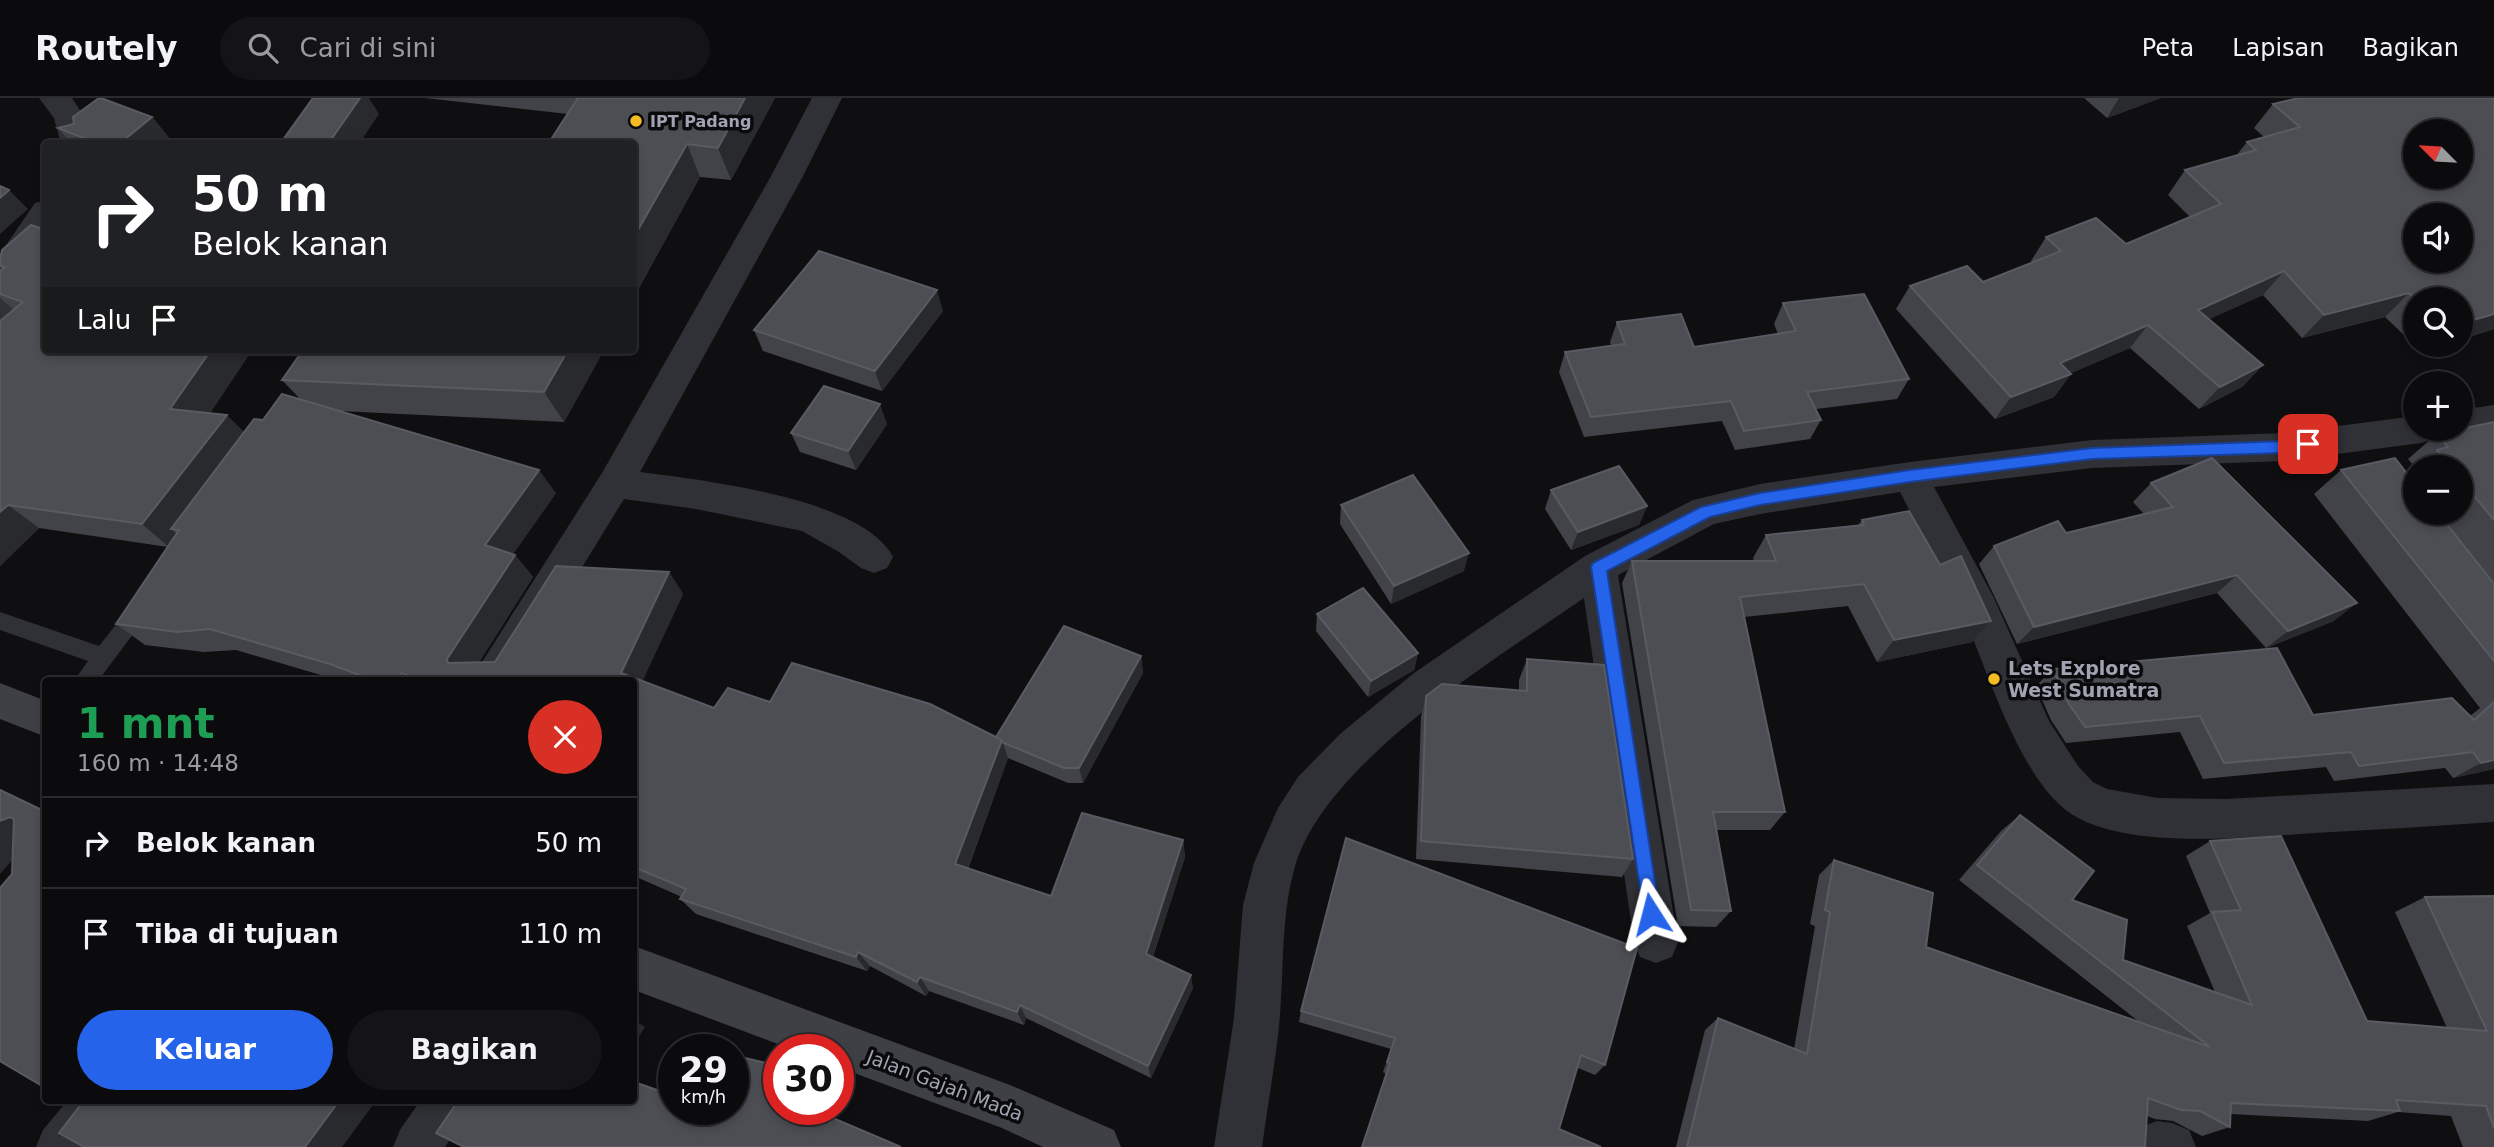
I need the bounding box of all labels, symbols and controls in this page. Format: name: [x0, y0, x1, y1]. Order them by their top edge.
search box: [220, 17, 710, 80]
text: Routely: [35, 29, 178, 68]
icon: search: [244, 29, 282, 67]
text: Cari di sini: [300, 33, 436, 63]
text: Peta: [2142, 34, 2194, 62]
text: Lapisan: [2232, 34, 2325, 62]
text: Bagikan: [2363, 34, 2459, 62]
place label: IPT Padang: [650, 112, 751, 131]
marker: IPT Padang: [628, 113, 644, 129]
north arrow: [2403, 119, 2473, 189]
map controls: [2403, 119, 2473, 525]
text: 50 m: [192, 166, 328, 223]
icon: right: [77, 168, 168, 259]
button: sound: [2403, 203, 2473, 273]
text: Belok kanan: [192, 225, 389, 263]
button: search: [2403, 287, 2473, 357]
icon: arrive: [145, 301, 183, 339]
text: Lalu: [77, 305, 131, 335]
button: +: [2403, 371, 2473, 441]
pin: [2278, 414, 2338, 474]
icon: arrive: [2289, 425, 2327, 463]
button: −: [2403, 455, 2473, 525]
place label: Lets Explore West Sumatra: [2008, 657, 2159, 701]
marker: Lets Explore West Sumatra: [1986, 671, 2002, 687]
text: 1 mnt: [77, 699, 215, 748]
button: close: [528, 700, 602, 774]
text: 160 m · 14:48: [77, 750, 239, 776]
icon: right: [77, 824, 115, 862]
text: Belok kanan: [136, 828, 316, 858]
text: 50 m: [535, 828, 602, 858]
position arrow: [1614, 877, 1688, 951]
icon: arrive: [77, 915, 115, 953]
text: Tiba di tujuan: [136, 919, 339, 949]
text: 110 m: [519, 919, 602, 949]
button: Keluar: [77, 1010, 333, 1090]
button: Bagikan: [347, 1010, 602, 1090]
speed limit sign: 30: [763, 1034, 854, 1125]
street label: Jalan Gajah Mada: [863, 1045, 1026, 1125]
text: 29: [679, 1050, 728, 1090]
text: km/h: [681, 1086, 726, 1107]

